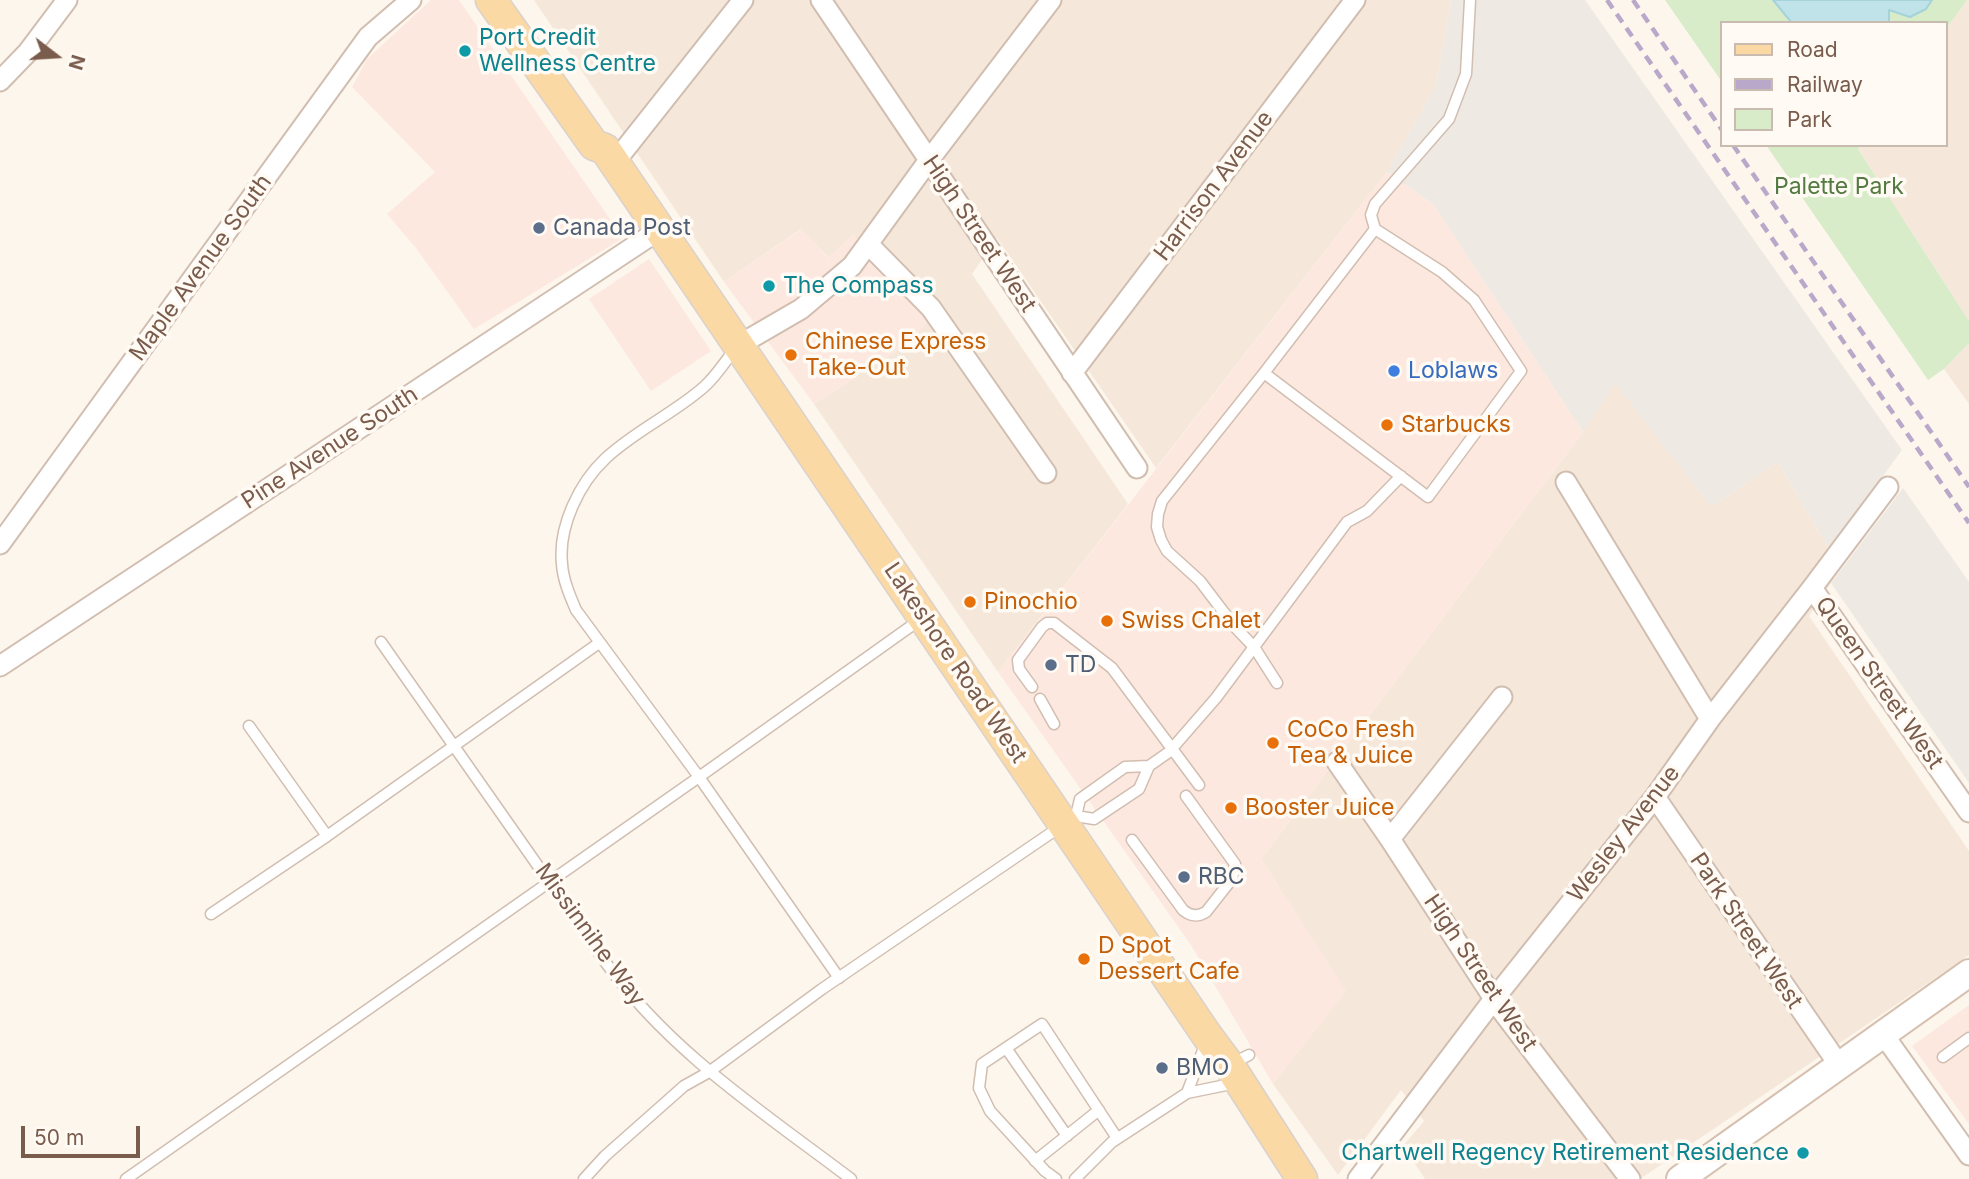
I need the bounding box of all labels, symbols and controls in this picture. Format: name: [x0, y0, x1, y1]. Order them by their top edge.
north arrow: [21, 21, 91, 91]
legend: [1720, 21, 1948, 147]
place label: Port Credit Wellness Centre: [479, 24, 656, 78]
text: Road: [1787, 37, 1838, 62]
marker: Port Credit Wellness Centre: [457, 43, 473, 59]
text: N: [63, 52, 90, 73]
text: Railway: [1787, 72, 1863, 97]
street label: Harrison Avenue: [1149, 106, 1279, 266]
text: Park: [1787, 107, 1832, 132]
street label: High Street West: [916, 151, 1042, 317]
street label: Maple Avenue South: [124, 169, 278, 367]
park label: Palette Park: [1774, 173, 1904, 201]
place label: Canada Post: [553, 214, 691, 242]
marker: Canada Post: [531, 220, 547, 236]
place label: The Compass: [783, 272, 934, 300]
marker: The Compass: [761, 278, 777, 294]
place label: Chinese Express Take-Out: [805, 328, 986, 382]
marker: Chinese Express Take-Out: [783, 347, 799, 363]
place label: Loblaws: [1408, 357, 1498, 385]
marker: Loblaws: [1386, 363, 1402, 379]
street label: Pine Avenue South: [237, 381, 423, 515]
place label: Starbucks: [1401, 411, 1511, 439]
marker: Starbucks: [1379, 417, 1395, 433]
street label: Lakeshore Road West: [878, 558, 1032, 768]
place label: Pinochio: [984, 588, 1078, 616]
street label: Queen Street West: [1809, 592, 1949, 774]
marker: Pinochio: [962, 594, 978, 610]
place label: Swiss Chalet: [1121, 607, 1261, 635]
marker: Swiss Chalet: [1099, 613, 1115, 629]
place label: TD: [1065, 651, 1096, 679]
marker: TD: [1043, 657, 1059, 673]
place label: CoCo Fresh Tea & Juice: [1287, 716, 1415, 770]
marker: CoCo Fresh Tea & Juice: [1265, 735, 1281, 751]
street label: Wesley Avenue: [1562, 760, 1686, 908]
place label: Booster Juice: [1245, 794, 1394, 822]
marker: Booster Juice: [1223, 800, 1239, 816]
street label: Park Street West: [1684, 848, 1808, 1014]
street label: Missinnihe Way: [529, 858, 651, 1012]
place label: RBC: [1198, 863, 1245, 891]
marker: RBC: [1176, 869, 1192, 885]
street label: High Street West: [1417, 890, 1543, 1056]
place label: D Spot Dessert Cafe: [1098, 932, 1240, 986]
marker: D Spot Dessert Cafe: [1076, 951, 1092, 967]
place label: BMO: [1176, 1054, 1229, 1082]
marker: BMO: [1154, 1060, 1170, 1076]
scale bar: [24, 1112, 144, 1156]
text: 50 m: [34, 1125, 84, 1150]
place label: Chartwell Regency Retirement Residence: [1341, 1139, 1789, 1167]
marker: Chartwell Regency Retirement Residence: [1795, 1145, 1811, 1161]

